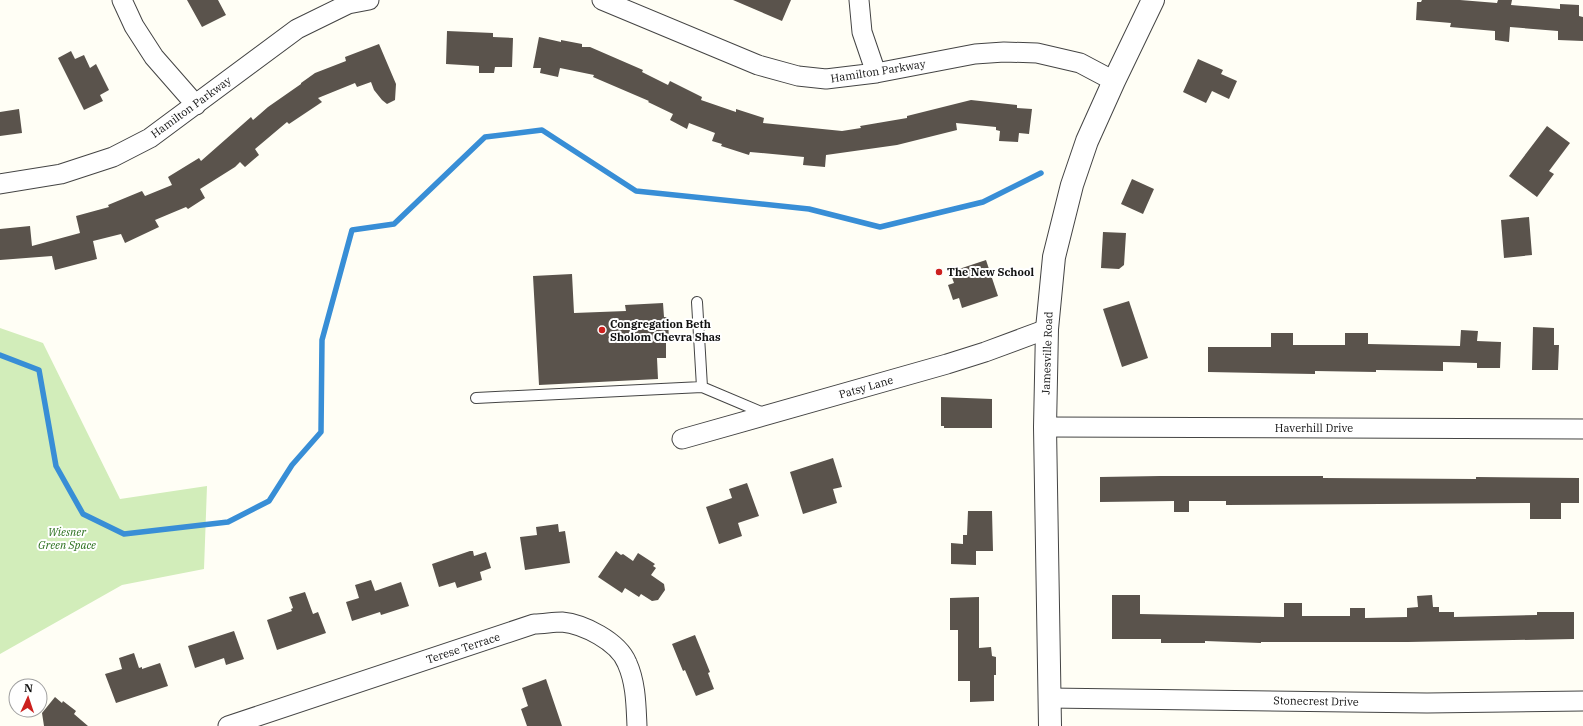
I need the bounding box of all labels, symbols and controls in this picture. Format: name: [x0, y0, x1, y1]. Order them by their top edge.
street label: Hamilton Parkway: [830, 57, 927, 85]
street label: Hamilton Parkway: [148, 73, 234, 141]
place label: The New School: [947, 265, 1034, 279]
marker: The New School: [934, 267, 944, 277]
street label: Jamesville Road: [1039, 311, 1055, 395]
place label: Congregation Beth Sholom Chevra Shas: [610, 317, 721, 344]
marker: Congregation Beth Sholom Chevra Shas: [597, 325, 607, 335]
street label: Patsy Lane: [837, 373, 895, 401]
street label: Haverhill Drive: [1275, 421, 1353, 435]
park label: Wiesner Green Space: [38, 525, 96, 552]
street label: Terese Terrace: [424, 629, 502, 667]
north arrow: [8, 678, 48, 718]
text: N: [24, 681, 34, 695]
street label: Stonecrest Drive: [1273, 693, 1359, 709]

